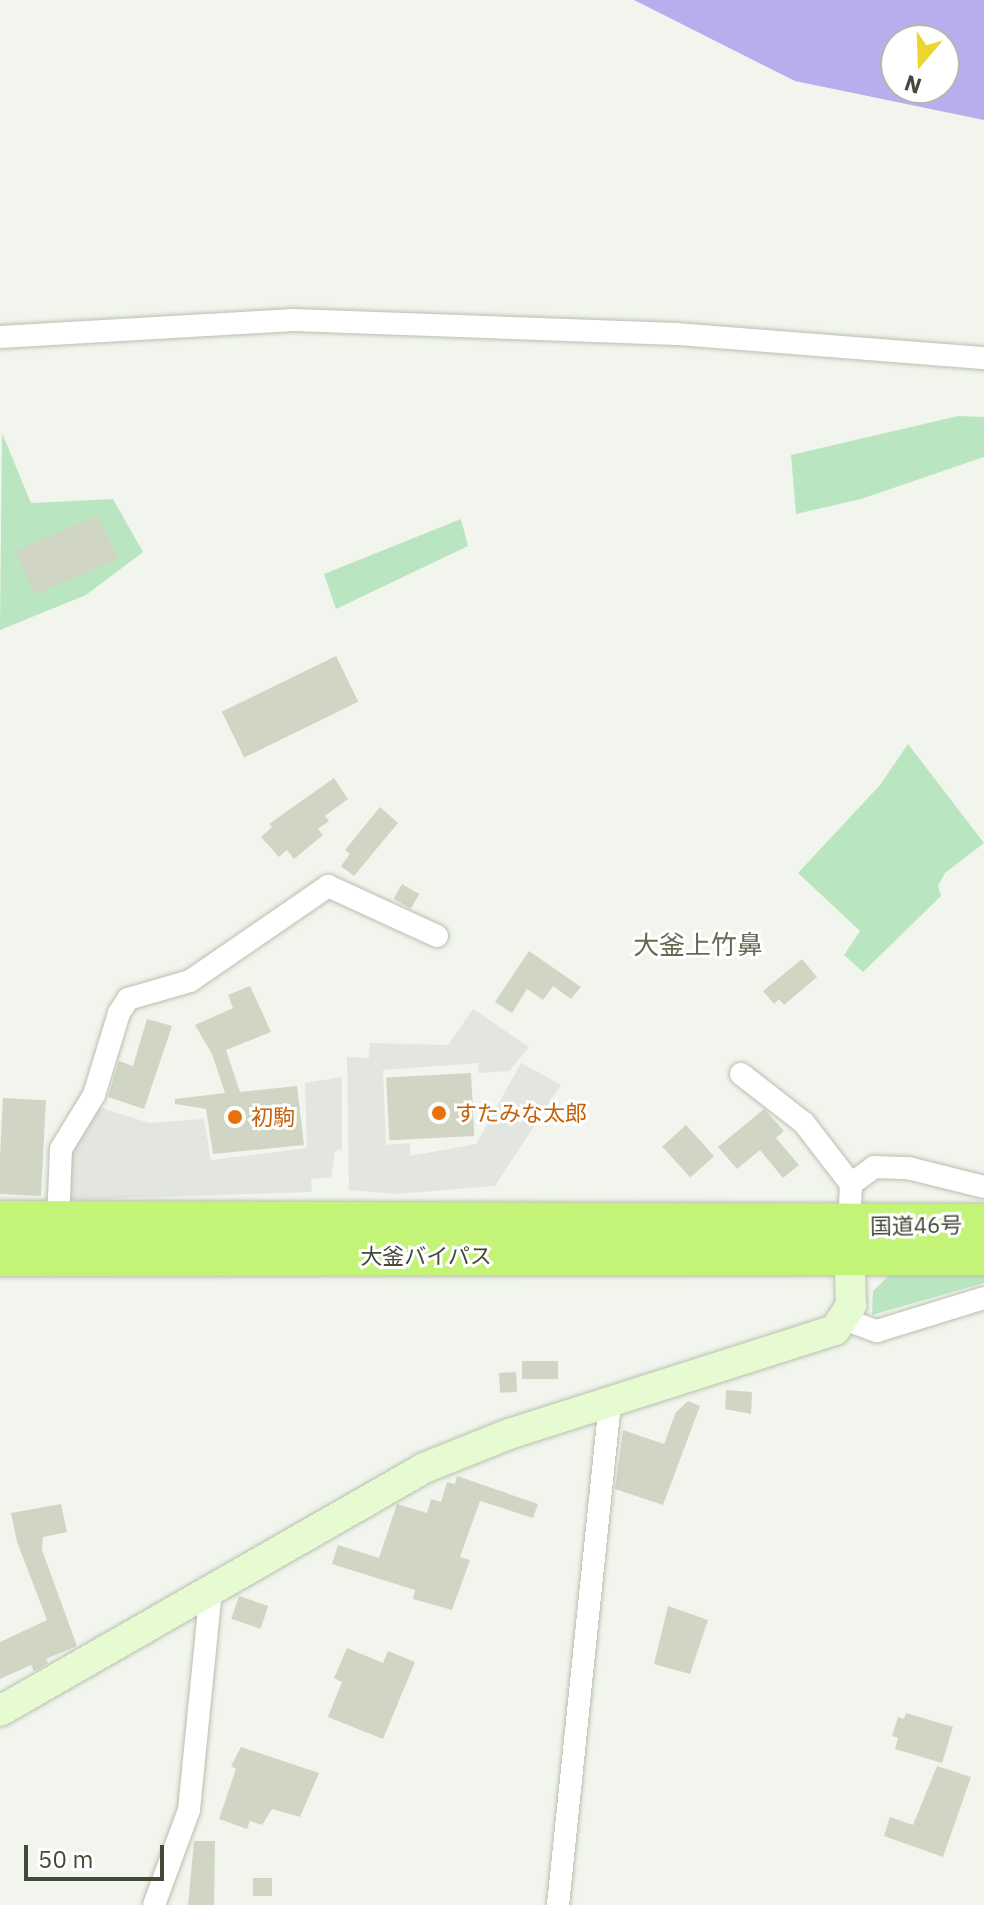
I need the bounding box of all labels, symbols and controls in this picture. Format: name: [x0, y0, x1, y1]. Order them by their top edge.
north arrow: [880, 24, 960, 104]
text: N: [900, 69, 925, 102]
district label: 大釜上竹鼻: [633, 929, 763, 961]
place label: すたみな太郎: [455, 1100, 587, 1126]
place label: 初駒: [251, 1104, 295, 1130]
marker: すたみな太郎: [430, 1104, 448, 1122]
marker: 初駒: [226, 1108, 244, 1126]
street label: 国道46号: [870, 1211, 962, 1239]
street label: 大釜バイパス: [360, 1243, 492, 1269]
scale bar: [28, 1829, 168, 1879]
text: 50 m: [38, 1843, 93, 1875]

